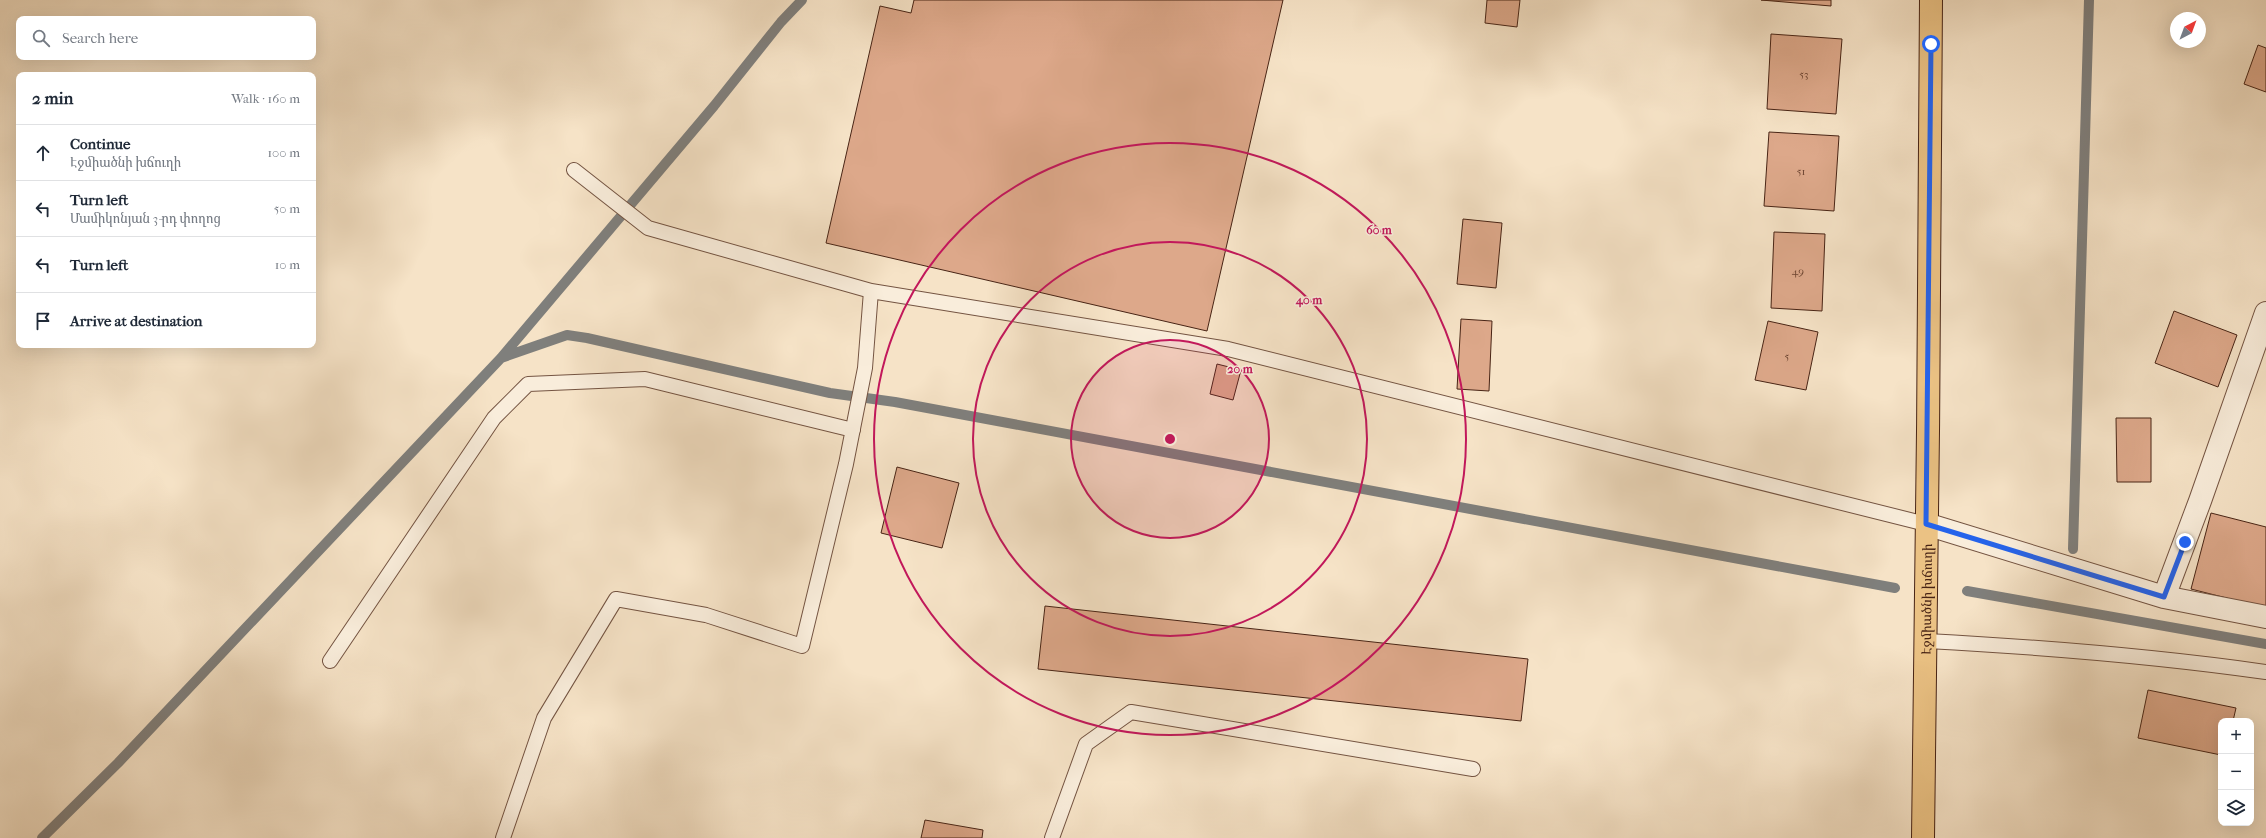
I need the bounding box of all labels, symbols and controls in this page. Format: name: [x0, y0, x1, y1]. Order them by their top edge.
north arrow: [2170, 12, 2206, 48]
search box: [16, 16, 316, 60]
icon: search: [30, 27, 52, 49]
text: Search here: [62, 29, 138, 47]
route start: [1922, 35, 1940, 53]
house number: 53: [1799, 68, 1809, 81]
text: 2 min: [32, 88, 73, 108]
text: Walk · 160 m: [231, 91, 300, 106]
text: Continue: [70, 135, 130, 153]
icon: ahead: [32, 142, 54, 164]
text: 100 m: [267, 145, 300, 160]
text: Էջմիածնի խճուղի: [70, 155, 181, 170]
house number: 51: [1797, 165, 1805, 178]
text: Turn left: [70, 191, 128, 209]
icon: left: [32, 198, 54, 220]
text: 50 m: [274, 201, 300, 216]
text: Մամիկոնյան 3-րդ փողոց: [70, 211, 221, 226]
text: 60 m: [1366, 223, 1393, 237]
icon: left: [32, 254, 54, 276]
text: Turn left: [70, 256, 128, 274]
text: 10 m: [275, 257, 300, 272]
house number: 49: [1792, 265, 1804, 278]
text: 40 m: [1295, 293, 1323, 308]
icon: arrive: [32, 310, 54, 332]
text: Arrive at destination: [70, 312, 202, 330]
house number: 5: [1785, 350, 1790, 363]
text: 20 m: [1227, 362, 1254, 376]
centre of rings: [1163, 432, 1177, 446]
route end: [2176, 533, 2194, 551]
street label: Էջմիածնի խճուղի: [1918, 543, 1936, 655]
map controls: [2218, 718, 2254, 826]
button: +: [2218, 718, 2254, 754]
button: −: [2218, 754, 2254, 790]
button: layers: [2218, 790, 2254, 826]

